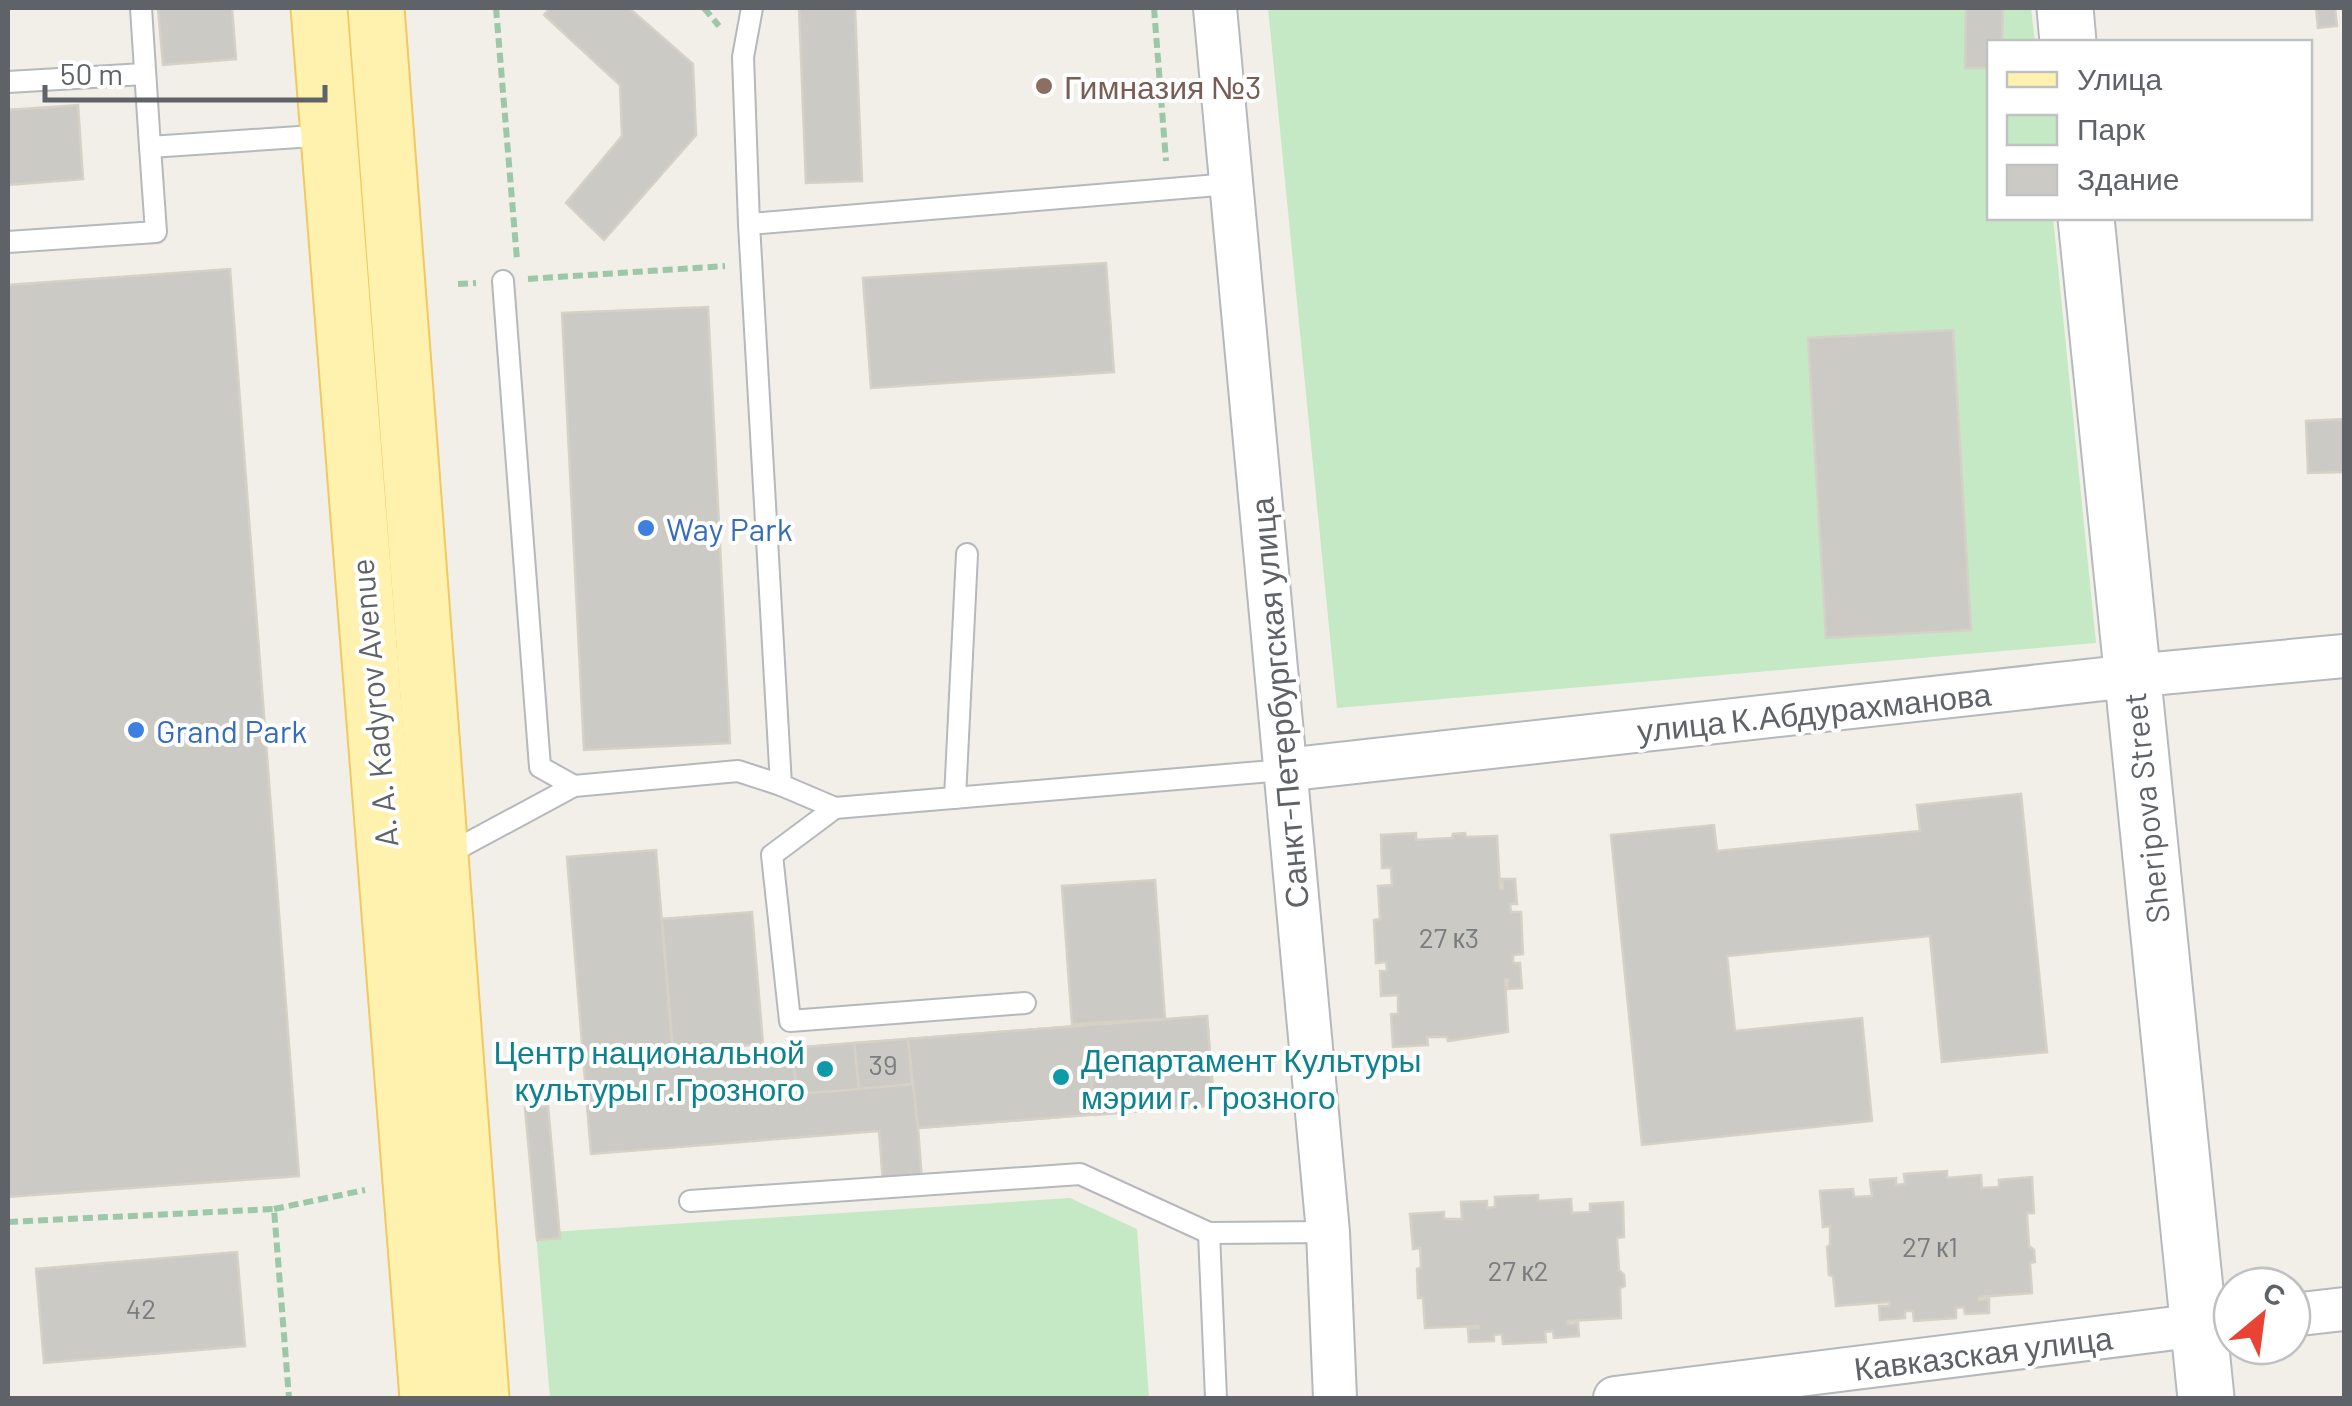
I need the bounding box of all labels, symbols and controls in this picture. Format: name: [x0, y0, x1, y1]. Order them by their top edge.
scale bar: [45, 40, 325, 102]
legend: [1987, 40, 2312, 220]
text: 50 m: [60, 55, 123, 91]
text: Улица: [2077, 60, 2162, 96]
place label: Гимназия №3: [1064, 67, 1262, 105]
marker: Гимназия №3: [1033, 75, 1055, 97]
text: Парк: [2077, 110, 2146, 146]
text: Здание: [2077, 160, 2179, 196]
street label: Санкт-Петербургская улица: [1241, 496, 1316, 910]
place label: Way Park: [666, 509, 793, 547]
marker: Way Park: [635, 517, 657, 539]
street label: A. A. Kadyrov Avenue: [341, 557, 405, 849]
street label: улица К.Абдурахманова: [1635, 673, 1993, 749]
street label: Sheripova Street: [2114, 691, 2176, 925]
place label: Grand Park: [156, 711, 307, 749]
marker: Grand Park: [125, 719, 147, 741]
house number: 27 к3: [1419, 920, 1479, 954]
place label: Центр национальной культуры г.Грозного: [493, 1032, 805, 1108]
place label: Департамент Культуры мэрии г. Грозного: [1081, 1040, 1422, 1116]
house number: 39: [868, 1047, 898, 1081]
marker: Центр национальной культуры г.Грозного: [814, 1058, 836, 1080]
marker: Департамент Культуры мэрии г. Грозного: [1050, 1066, 1072, 1088]
house number: 27 к1: [1902, 1229, 1958, 1263]
house number: 27 к2: [1487, 1253, 1549, 1287]
north arrow: [2212, 1266, 2312, 1366]
text: С: [2258, 1273, 2292, 1313]
house number: 42: [126, 1291, 156, 1325]
street label: Кавказская улица: [1852, 1317, 2115, 1388]

